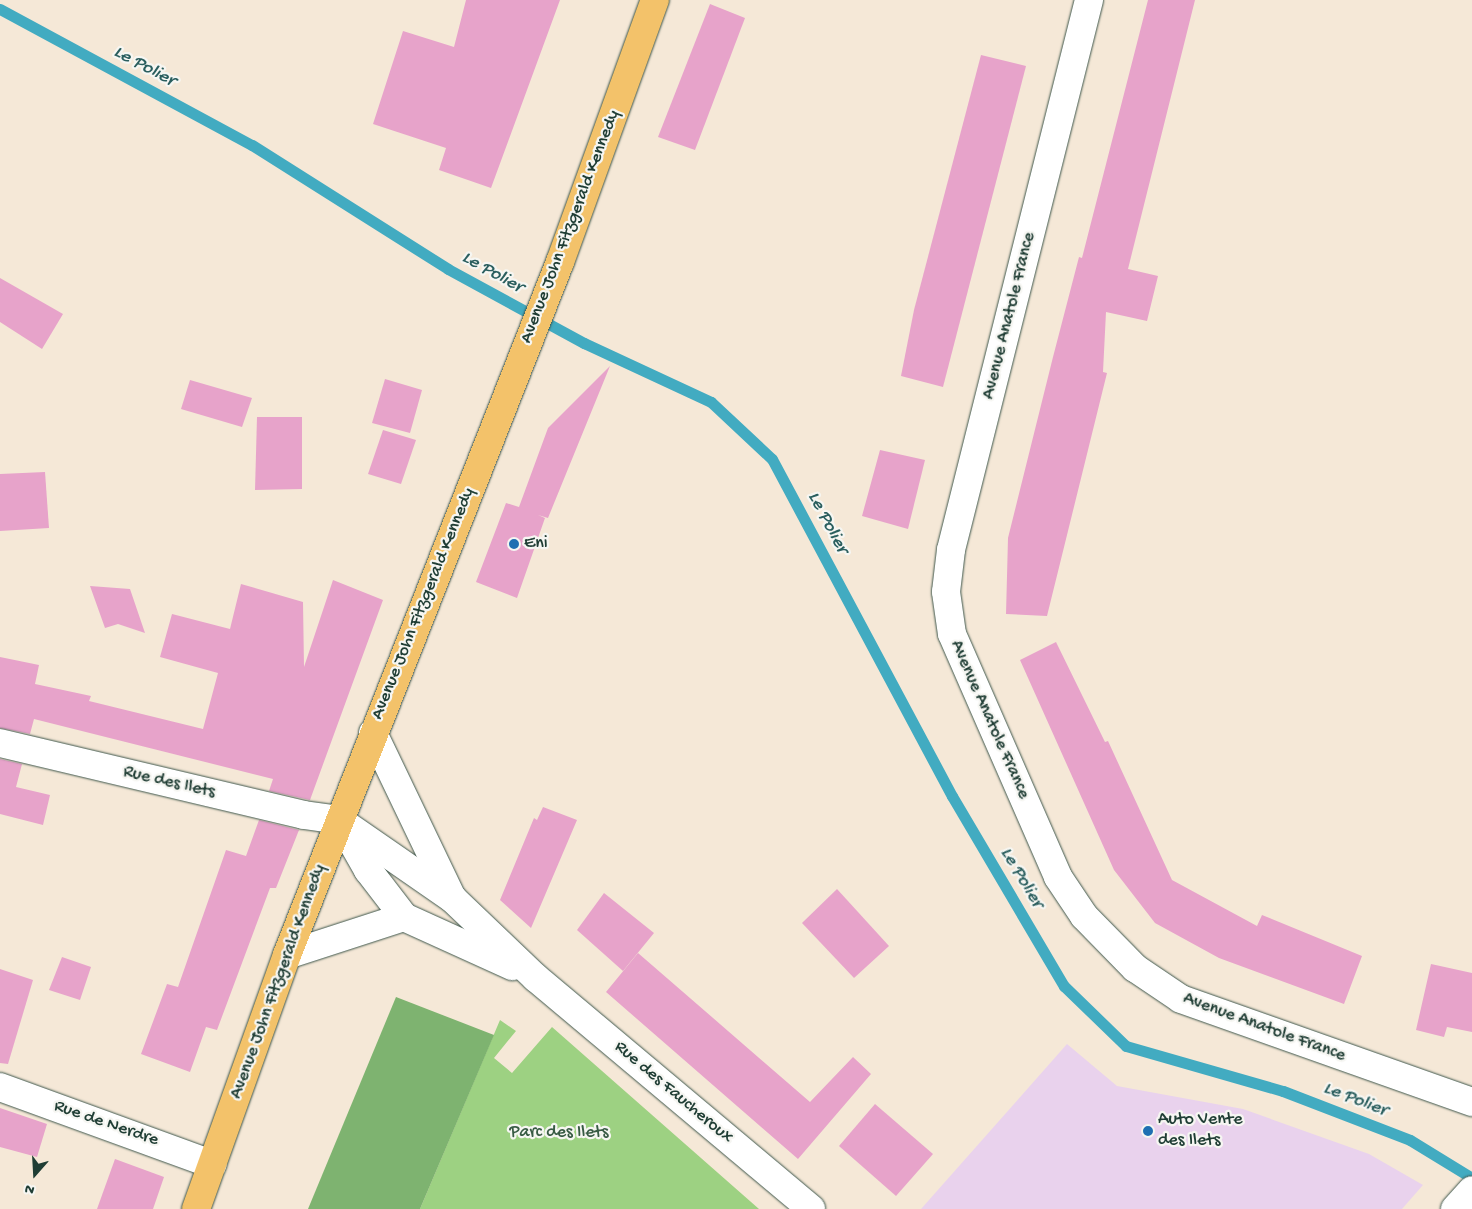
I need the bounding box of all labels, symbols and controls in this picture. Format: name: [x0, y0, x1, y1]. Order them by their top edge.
water label: Le Polier: [109, 41, 179, 93]
street label: Avenue John Fitzgerald Kennedy: [517, 107, 625, 347]
street label: Avenue Anatole France: [979, 230, 1041, 402]
water label: Le Polier: [457, 247, 527, 299]
street label: Avenue John Fitzgerald Kennedy: [368, 485, 480, 723]
water label: Le Polier: [801, 488, 853, 558]
place label: Eni: [524, 533, 548, 555]
marker: Eni: [508, 538, 520, 550]
street label: Avenue Anatole France: [944, 637, 1034, 803]
street label: Rue des Ilets: [121, 762, 217, 804]
water label: Le Polier: [994, 844, 1048, 912]
street label: Avenue John Fitzgerald Kennedy: [226, 862, 332, 1102]
street label: Avenue Anatole France: [1180, 989, 1348, 1067]
street label: Rue des Faucheroux: [609, 1037, 737, 1149]
water label: Le Polier: [1320, 1077, 1390, 1123]
street label: Rue de Nerdre: [51, 1096, 161, 1152]
place label: Auto Vente des Ilets: [1158, 1110, 1243, 1152]
park label: Parc des Ilets: [510, 1122, 608, 1144]
marker: Auto Vente des Ilets: [1142, 1125, 1154, 1137]
north arrow: [10, 1149, 60, 1199]
text: N: [23, 1179, 37, 1198]

